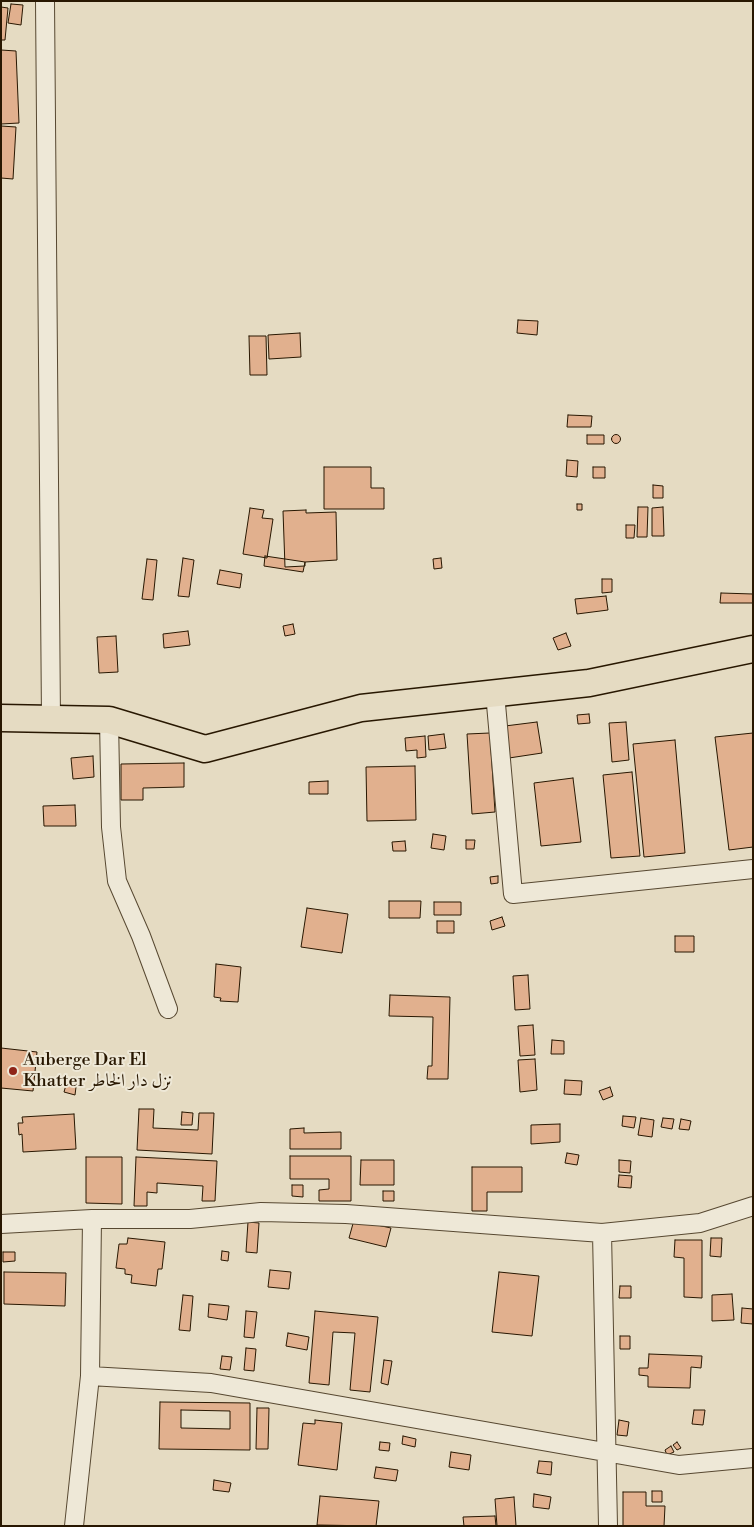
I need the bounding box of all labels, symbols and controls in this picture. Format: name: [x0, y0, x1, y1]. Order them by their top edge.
place label: Auberge Dar El Khatter نزل دار الخاطر: [23, 1050, 172, 1092]
marker: Auberge Dar El Khatter نزل دار الخاطر: [7, 1065, 19, 1077]

